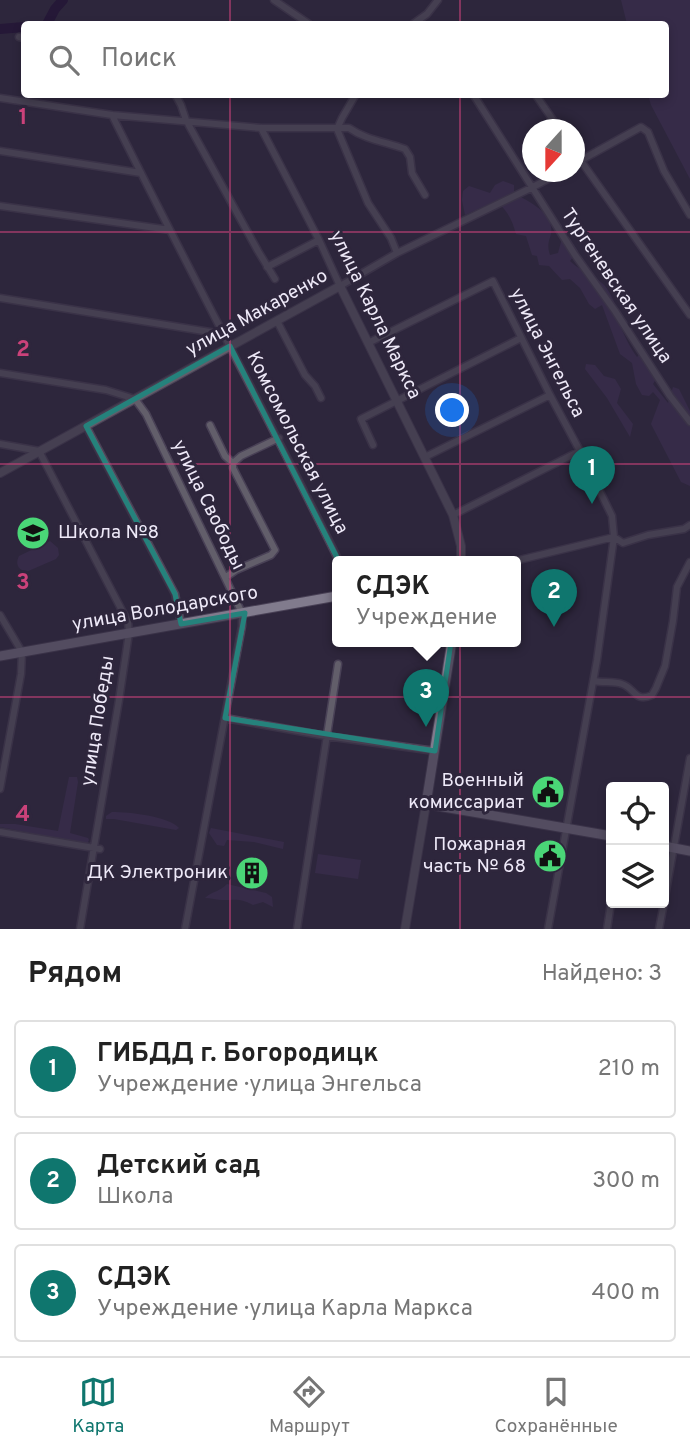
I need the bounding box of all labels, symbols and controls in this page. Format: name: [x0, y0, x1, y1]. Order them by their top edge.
search box: [21, 21, 669, 98]
icon: search: [45, 41, 83, 79]
text: Поиск: [101, 43, 177, 76]
text: 1: [18, 104, 28, 133]
north arrow: [522, 119, 585, 182]
street label: Тургеневская улица: [555, 204, 677, 368]
street label: улица Карла Маркса: [324, 227, 426, 403]
street label: улица Макаренко: [182, 264, 332, 362]
street label: улица Энгельса: [504, 284, 590, 422]
text: 2: [16, 336, 30, 365]
street label: Комсомольская улица: [241, 348, 353, 538]
your location: [435, 393, 469, 427]
street label: улица Свободы: [166, 436, 250, 574]
pin: 1: [569, 446, 615, 504]
school or university icon: Школа №8: [14, 514, 52, 552]
place label: Школа №8: [58, 521, 159, 545]
popup: [332, 556, 521, 647]
text: 3: [16, 569, 30, 598]
pin: 2: [531, 569, 577, 627]
text: СДЭК: [356, 571, 430, 604]
street label: улица Володарского: [70, 581, 260, 637]
text: Учреждение: [356, 604, 497, 633]
street label: улица Победы: [76, 654, 120, 788]
pin: 3: [403, 669, 449, 727]
place label: Военный комиссариат: [408, 769, 524, 815]
public building icon: Военный комиссариат: [529, 773, 567, 811]
map controls: [606, 782, 669, 908]
button: locate: [606, 782, 669, 845]
text: 4: [16, 801, 30, 830]
place label: Пожарная часть № 68: [422, 833, 526, 879]
public building icon: Пожарная часть № 68: [531, 837, 569, 875]
button: layers: [606, 845, 669, 908]
building icon: ДК Электроник: [233, 854, 271, 892]
place label: ДК Электроник: [87, 861, 228, 885]
text: Рядом: [28, 956, 122, 993]
text: Найдено: 3: [542, 960, 662, 989]
text: ГИБДД г. Богородицк: [97, 1038, 378, 1071]
text: 1: [48, 1055, 58, 1084]
text: 210 m: [598, 1055, 660, 1084]
text: Учреждение · улица Энгельса: [97, 1071, 422, 1100]
text: Детский сад: [97, 1150, 260, 1183]
text: 2: [46, 1167, 60, 1196]
text: 300 m: [592, 1167, 660, 1196]
text: Школа: [97, 1183, 173, 1212]
text: СДЭК: [97, 1262, 171, 1295]
text: 3: [46, 1279, 60, 1308]
text: 400 m: [591, 1279, 660, 1308]
text: Учреждение · улица Карла Маркса: [97, 1295, 473, 1324]
tab: Карта: [72, 1373, 124, 1439]
tab: Маршрут: [269, 1373, 350, 1439]
tab: Сохранённые: [494, 1373, 618, 1439]

